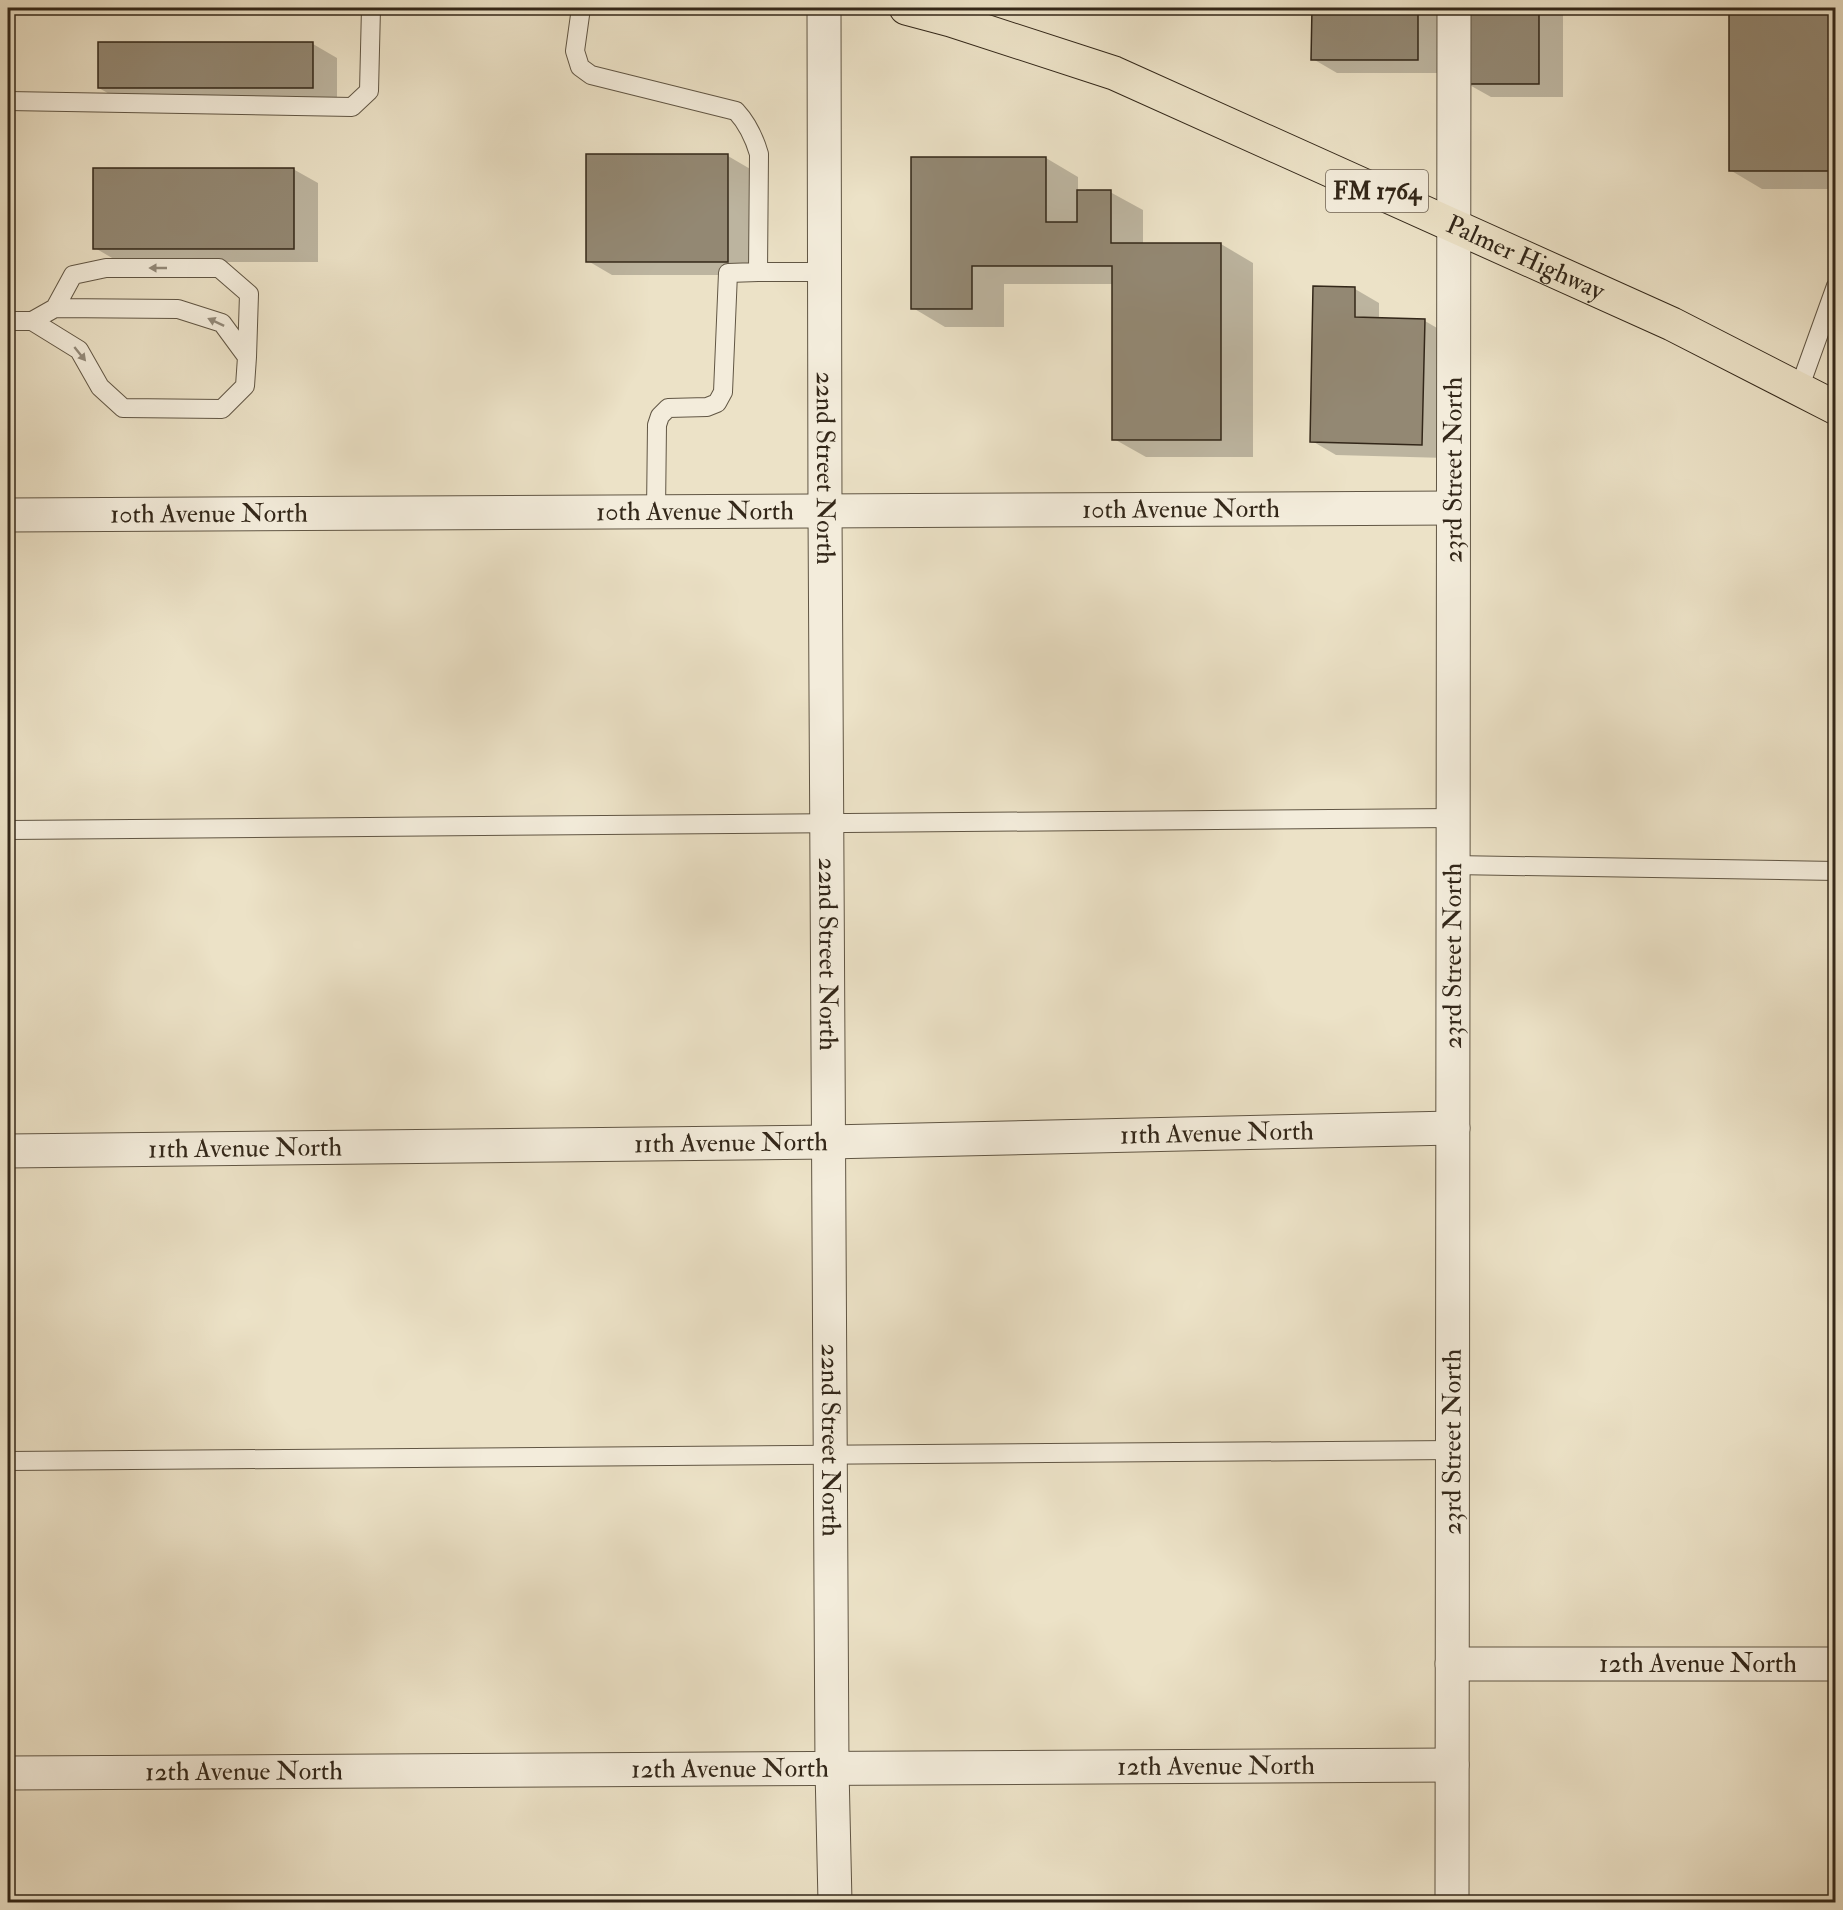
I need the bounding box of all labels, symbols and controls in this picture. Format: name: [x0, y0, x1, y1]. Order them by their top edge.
road number: FM 1764: [1326, 170, 1428, 212]
street label: Palmer Highway: [1441, 209, 1610, 308]
one-way arrow: [148, 263, 167, 273]
one-way arrow: [207, 318, 224, 327]
one-way arrow: [73, 346, 86, 362]
street label: 22nd Street North: [809, 371, 841, 565]
street label: 23rd Street North: [1437, 377, 1470, 563]
street label: 10th Avenue North: [1082, 493, 1280, 526]
street label: 10th Avenue North: [596, 495, 794, 528]
street label: 10th Avenue North: [110, 498, 308, 531]
street label: 22nd Street North: [811, 857, 844, 1051]
street label: 23rd Street North: [1437, 863, 1469, 1049]
street label: 11th Avenue North: [1120, 1115, 1315, 1151]
street label: 11th Avenue North: [634, 1126, 828, 1160]
street label: 11th Avenue North: [148, 1131, 342, 1165]
street label: 22nd Street North: [814, 1343, 847, 1537]
street label: 23rd Street North: [1436, 1349, 1469, 1535]
street label: 12th Avenue North: [1599, 1648, 1797, 1680]
street label: 12th Avenue North: [1117, 1750, 1315, 1783]
street label: 12th Avenue North: [631, 1752, 829, 1786]
street label: 12th Avenue North: [145, 1755, 343, 1788]

